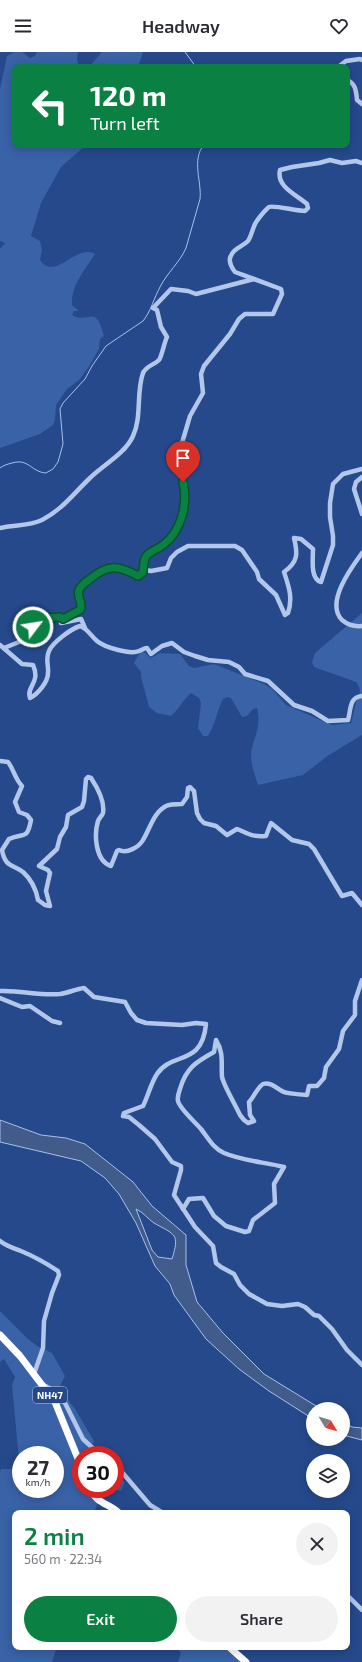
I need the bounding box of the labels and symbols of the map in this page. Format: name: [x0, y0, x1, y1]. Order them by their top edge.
pin: [166, 441, 200, 482]
position arrow: [12, 606, 54, 648]
road number: NH47: [33, 1387, 67, 1403]
north arrow: [306, 1402, 350, 1446]
speed limit sign: 30: [72, 1446, 124, 1498]

